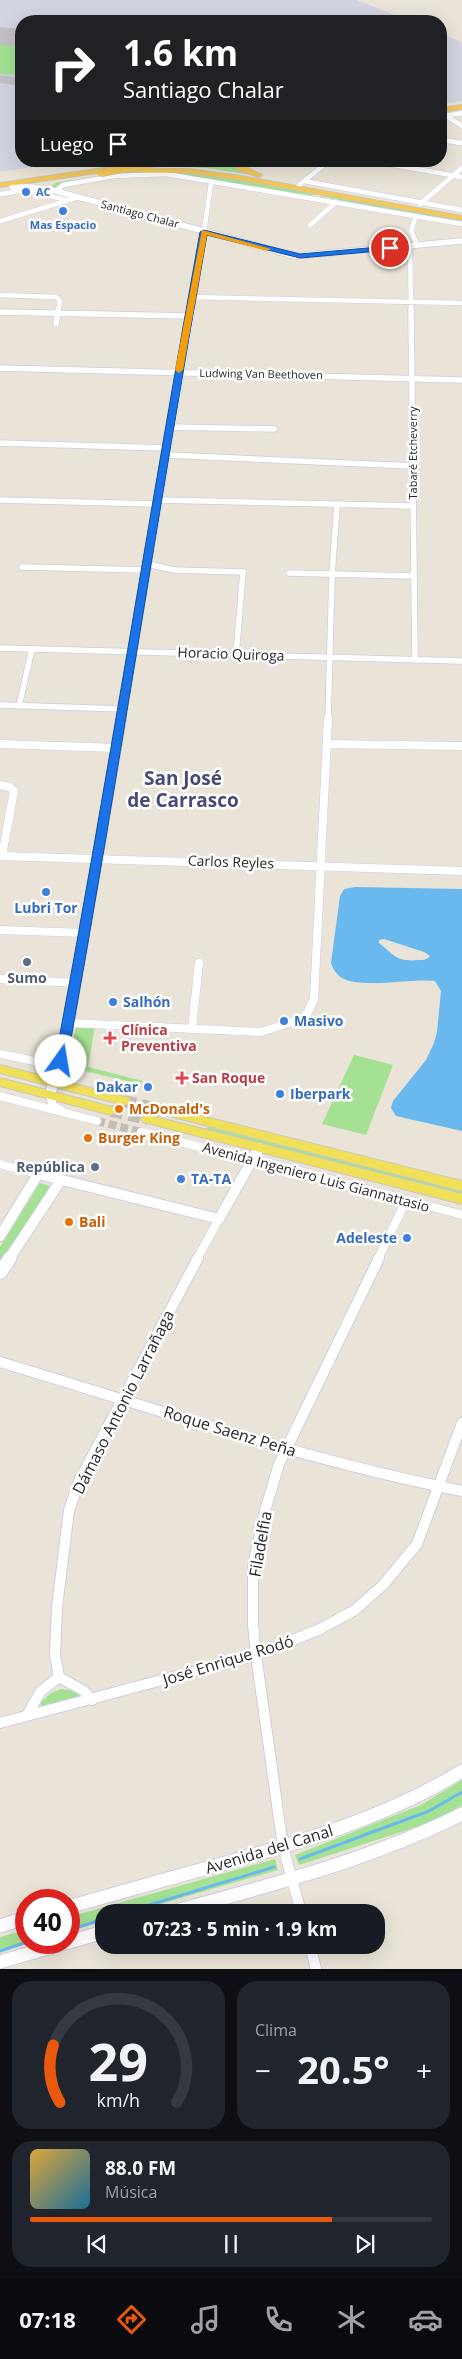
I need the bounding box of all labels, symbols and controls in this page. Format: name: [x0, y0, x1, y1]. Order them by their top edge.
text: 1.6 km: [123, 29, 238, 76]
icon: right: [40, 35, 105, 100]
text: Santiago Chalar: [123, 74, 284, 104]
icon: arrive: [104, 130, 132, 158]
text: Luego: [40, 131, 94, 157]
place label: AC: [36, 184, 51, 199]
marker: AC: [20, 186, 32, 198]
street label: Santiago Chalar: [99, 196, 181, 231]
marker: Mas Espacio: [57, 205, 69, 217]
place label: Mas Espacio: [30, 217, 96, 232]
pin: [369, 227, 411, 269]
icon: arrive: [376, 234, 404, 262]
street label: Ludwing Van Beethoven: [199, 365, 323, 382]
street label: Tabaré Etcheverry: [405, 406, 420, 499]
street label: Horacio Quiroga: [177, 642, 285, 665]
district label: San José de Carrasco: [127, 765, 239, 813]
street label: Carlos Reyles: [188, 851, 275, 873]
marker: Lubri Tor: [40, 886, 52, 898]
place label: Lubri Tor: [14, 898, 78, 917]
marker: Sumo: [21, 956, 33, 968]
place label: Sumo: [7, 968, 47, 987]
place label: Salhón: [123, 992, 171, 1011]
marker: Salhón: [107, 996, 119, 1008]
place label: Masivo: [294, 1011, 344, 1030]
marker: Masivo: [278, 1015, 290, 1027]
place label: Clínica Preventiva: [121, 1020, 197, 1055]
marker: Clínica Preventiva: [103, 1031, 117, 1045]
position arrow: [34, 1034, 86, 1086]
place label: San Roque: [192, 1068, 265, 1087]
marker: San Roque: [176, 1072, 188, 1084]
place label: Dakar: [96, 1077, 139, 1096]
marker: Dakar: [142, 1081, 154, 1093]
place label: Iberpark: [290, 1084, 351, 1103]
marker: Iberpark: [274, 1088, 286, 1100]
place label: McDonald's: [129, 1099, 210, 1118]
marker: McDonald's: [113, 1103, 125, 1115]
place label: Burger King: [98, 1128, 180, 1147]
marker: Burger King: [82, 1132, 94, 1144]
street label: Avenida Ingeniero Luis Giannattasio: [201, 1137, 432, 1216]
place label: República: [16, 1157, 85, 1176]
marker: República: [89, 1161, 101, 1173]
place label: TA-TA: [191, 1169, 231, 1188]
marker: TA-TA: [175, 1173, 187, 1185]
place label: Bali: [79, 1212, 105, 1231]
marker: Bali: [63, 1216, 75, 1228]
place label: Adeleste: [336, 1228, 397, 1247]
marker: Adeleste: [401, 1232, 413, 1244]
street label: Dámaso Antonio Larrañaga: [67, 1306, 179, 1498]
street label: Roque Saenz Peña: [161, 1400, 299, 1462]
street label: Filadelfia: [243, 1509, 277, 1579]
street label: José Enrique Rodó: [158, 1630, 296, 1691]
street label: Avenida del Canal: [202, 1819, 336, 1879]
speed limit sign: 40: [15, 1889, 80, 1954]
text: 07:23 · 5 min · 1.9 km: [143, 1916, 337, 1942]
text: Clima: [255, 2019, 297, 2041]
text: 29: [89, 2025, 148, 2096]
text: 20.5°: [297, 2043, 390, 2095]
text: −: [255, 2051, 271, 2089]
text: +: [416, 2051, 432, 2089]
text: km/h: [97, 2088, 140, 2112]
text: 88.0 FM: [105, 2155, 176, 2181]
text: Música: [105, 2181, 157, 2203]
icon: previous: [83, 2230, 111, 2258]
icon: pause: [217, 2230, 245, 2258]
icon: next: [351, 2230, 379, 2258]
icon: directions: [114, 2302, 149, 2337]
icon: music: [188, 2302, 223, 2337]
icon: phone: [261, 2302, 296, 2337]
icon: climate: [334, 2302, 369, 2337]
icon: car: [408, 2302, 443, 2337]
text: 07:18: [19, 2304, 76, 2334]

